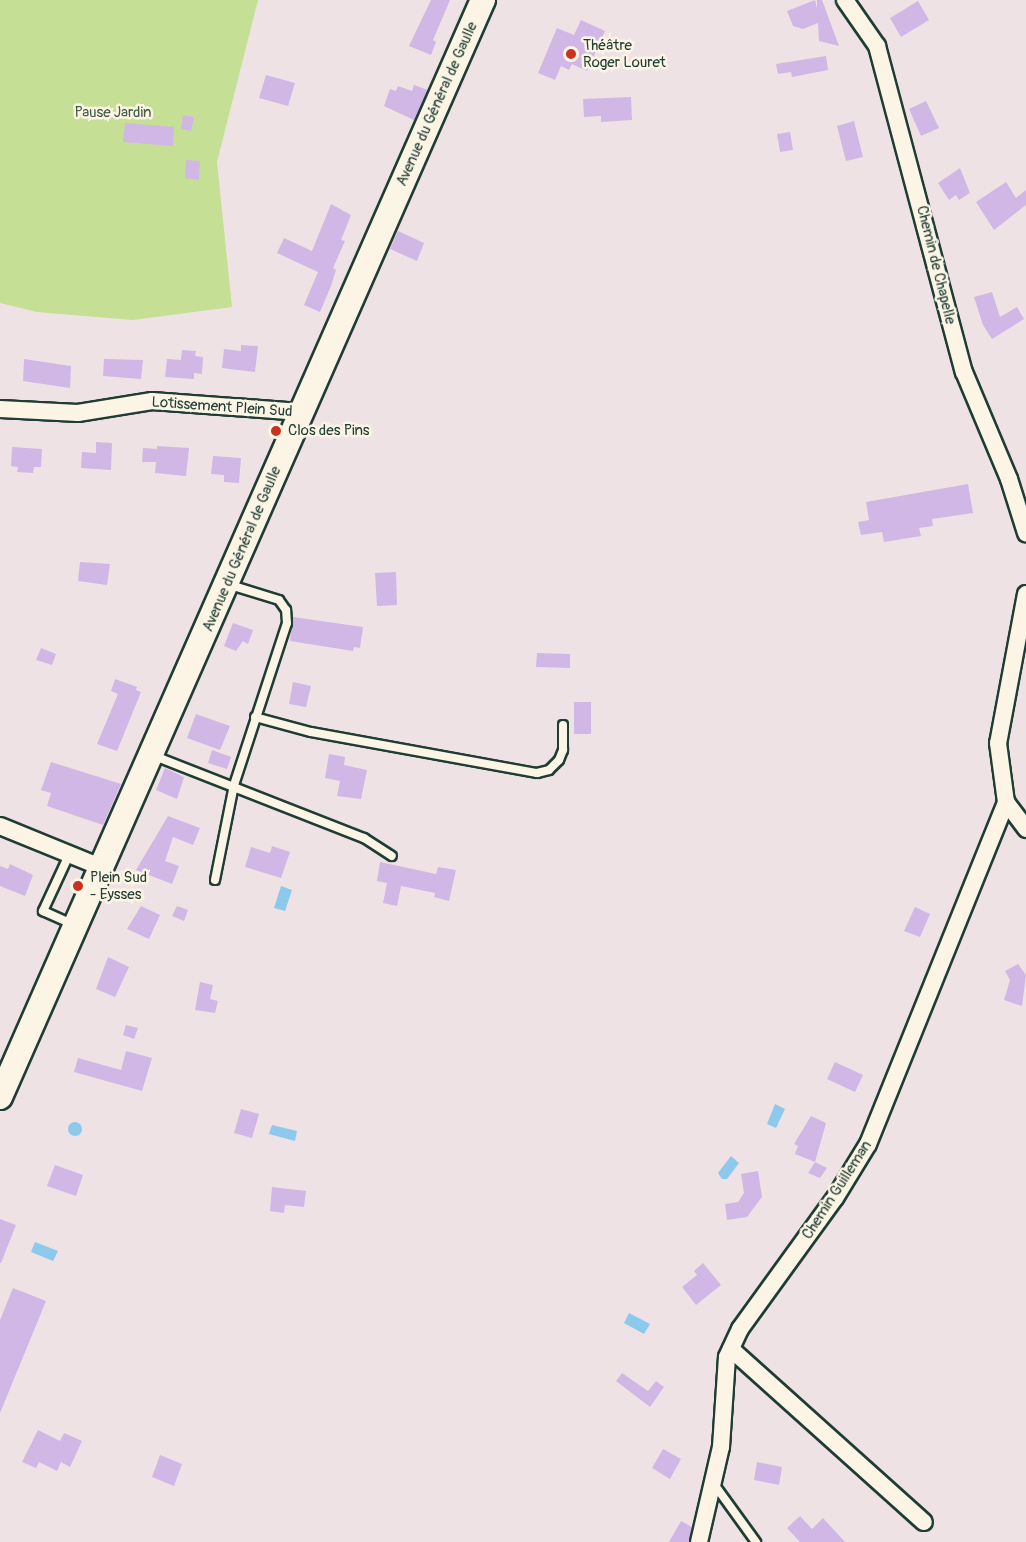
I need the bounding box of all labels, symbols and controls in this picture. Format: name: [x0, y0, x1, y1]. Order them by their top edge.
street label: Avenue du Général de Gaulle: [393, 19, 481, 189]
place label: Théâtre Roger Louret: [583, 36, 666, 71]
marker: Théâtre Roger Louret: [564, 47, 578, 61]
park label: Pause Jardin: [75, 104, 151, 122]
street label: Chemin de Chapelle: [913, 204, 959, 326]
street label: Lotissement Plein Sud: [151, 393, 293, 421]
place label: Clos des Pins: [288, 422, 369, 440]
marker: Clos des Pins: [269, 424, 283, 438]
street label: Avenue du Général de Gaulle: [199, 464, 285, 634]
place label: Plein Sud - Eysses: [90, 868, 147, 903]
marker: Plein Sud - Eysses: [71, 879, 85, 893]
street label: Chemin Guilleman: [798, 1137, 876, 1243]

